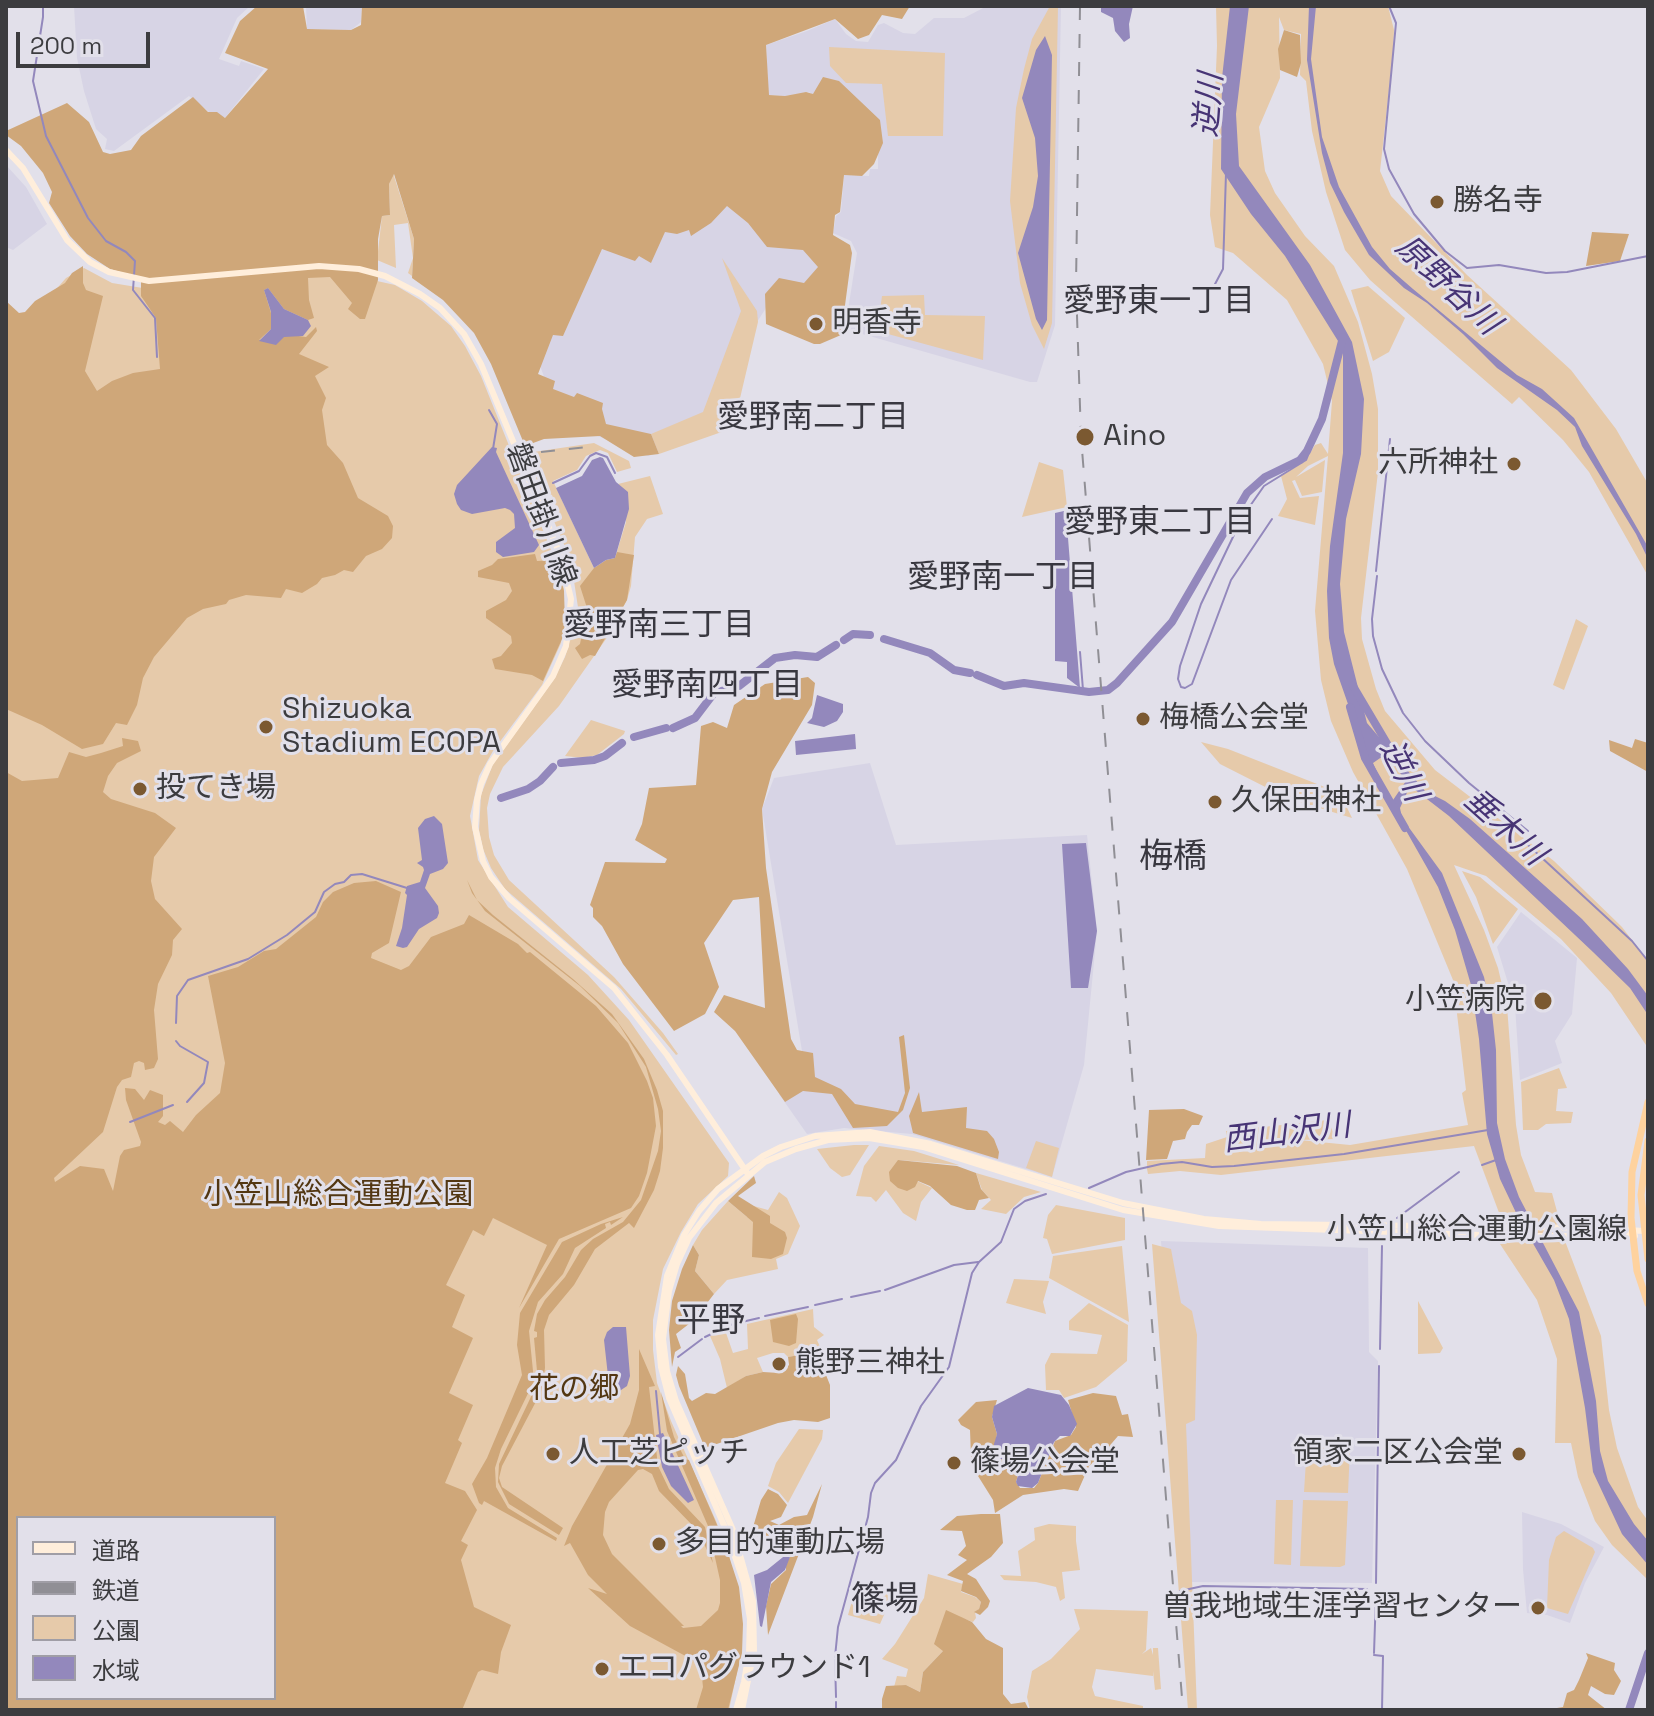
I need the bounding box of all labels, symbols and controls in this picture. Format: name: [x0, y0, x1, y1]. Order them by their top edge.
scale bar: [20, 16, 154, 66]
text: 200 m: [30, 30, 102, 61]
water label: 逆川: [1188, 71, 1232, 139]
place label: 勝名寺: [1453, 184, 1543, 220]
marker: 勝名寺: [1428, 193, 1446, 211]
water label: 原野谷川: [1387, 228, 1507, 344]
district label: 愛野東一丁目: [1063, 283, 1255, 321]
place label: 明香寺: [832, 306, 922, 342]
marker: 明香寺: [807, 315, 825, 333]
district label: 愛野南二丁目: [717, 399, 909, 437]
place label: Aino: [1103, 419, 1166, 455]
marker: Aino: [1074, 426, 1096, 448]
street label: 磐田掛川線: [497, 438, 583, 592]
place label: 六所神社: [1378, 446, 1498, 482]
marker: 六所神社: [1505, 455, 1523, 473]
district label: 愛野東二丁目: [1064, 504, 1256, 542]
district label: 愛野南一丁目: [907, 559, 1099, 597]
district label: 愛野南三丁目: [563, 607, 755, 645]
district label: 愛野南四丁目: [611, 667, 803, 705]
place label: Shizuoka Stadium ECOPA: [282, 692, 501, 762]
place label: 梅橋公会堂: [1159, 701, 1309, 737]
marker: 梅橋公会堂: [1134, 710, 1152, 728]
marker: Shizuoka Stadium ECOPA: [257, 718, 275, 736]
water label: 逆川: [1370, 734, 1434, 808]
place label: 投てき場: [156, 771, 276, 807]
marker: 投てき場: [131, 780, 149, 798]
water label: 垂木川: [1455, 782, 1553, 874]
place label: 久保田神社: [1231, 784, 1381, 820]
marker: 久保田神社: [1206, 793, 1224, 811]
district label: 梅橋: [1139, 838, 1207, 878]
place label: 小笠病院: [1405, 983, 1525, 1019]
marker: 小笠病院: [1532, 990, 1554, 1012]
water label: 西山沢川: [1221, 1107, 1353, 1161]
park label: 小笠山総合運動公園: [203, 1178, 473, 1214]
street label: 小笠山総合運動公園線: [1327, 1213, 1627, 1249]
district label: 平野: [677, 1302, 745, 1342]
place label: 熊野三神社: [795, 1346, 945, 1382]
marker: 熊野三神社: [770, 1355, 788, 1373]
park label: 花の郷: [529, 1372, 619, 1408]
place label: 人工芝ピッチ: [569, 1436, 749, 1472]
place label: 領家二区公会堂: [1293, 1436, 1503, 1472]
marker: 人工芝ピッチ: [544, 1445, 562, 1463]
place label: 篠場公会堂: [970, 1445, 1120, 1481]
marker: 領家二区公会堂: [1510, 1445, 1528, 1463]
marker: 篠場公会堂: [945, 1454, 963, 1472]
legend: [16, 1516, 276, 1700]
place label: 多目的運動広場: [675, 1526, 885, 1562]
text: 道路: [92, 1535, 140, 1566]
marker: 多目的運動広場: [650, 1535, 668, 1553]
text: 鉄道: [92, 1575, 140, 1606]
district label: 篠場: [851, 1581, 919, 1621]
place label: 曽我地域生涯学習センター: [1162, 1590, 1522, 1626]
marker: 曽我地域生涯学習センター: [1529, 1599, 1547, 1617]
text: 公園: [92, 1615, 140, 1646]
place label: エコパグラウンド1: [618, 1651, 871, 1687]
text: 水域: [92, 1655, 140, 1686]
marker: エコパグラウンド1: [593, 1660, 611, 1678]

